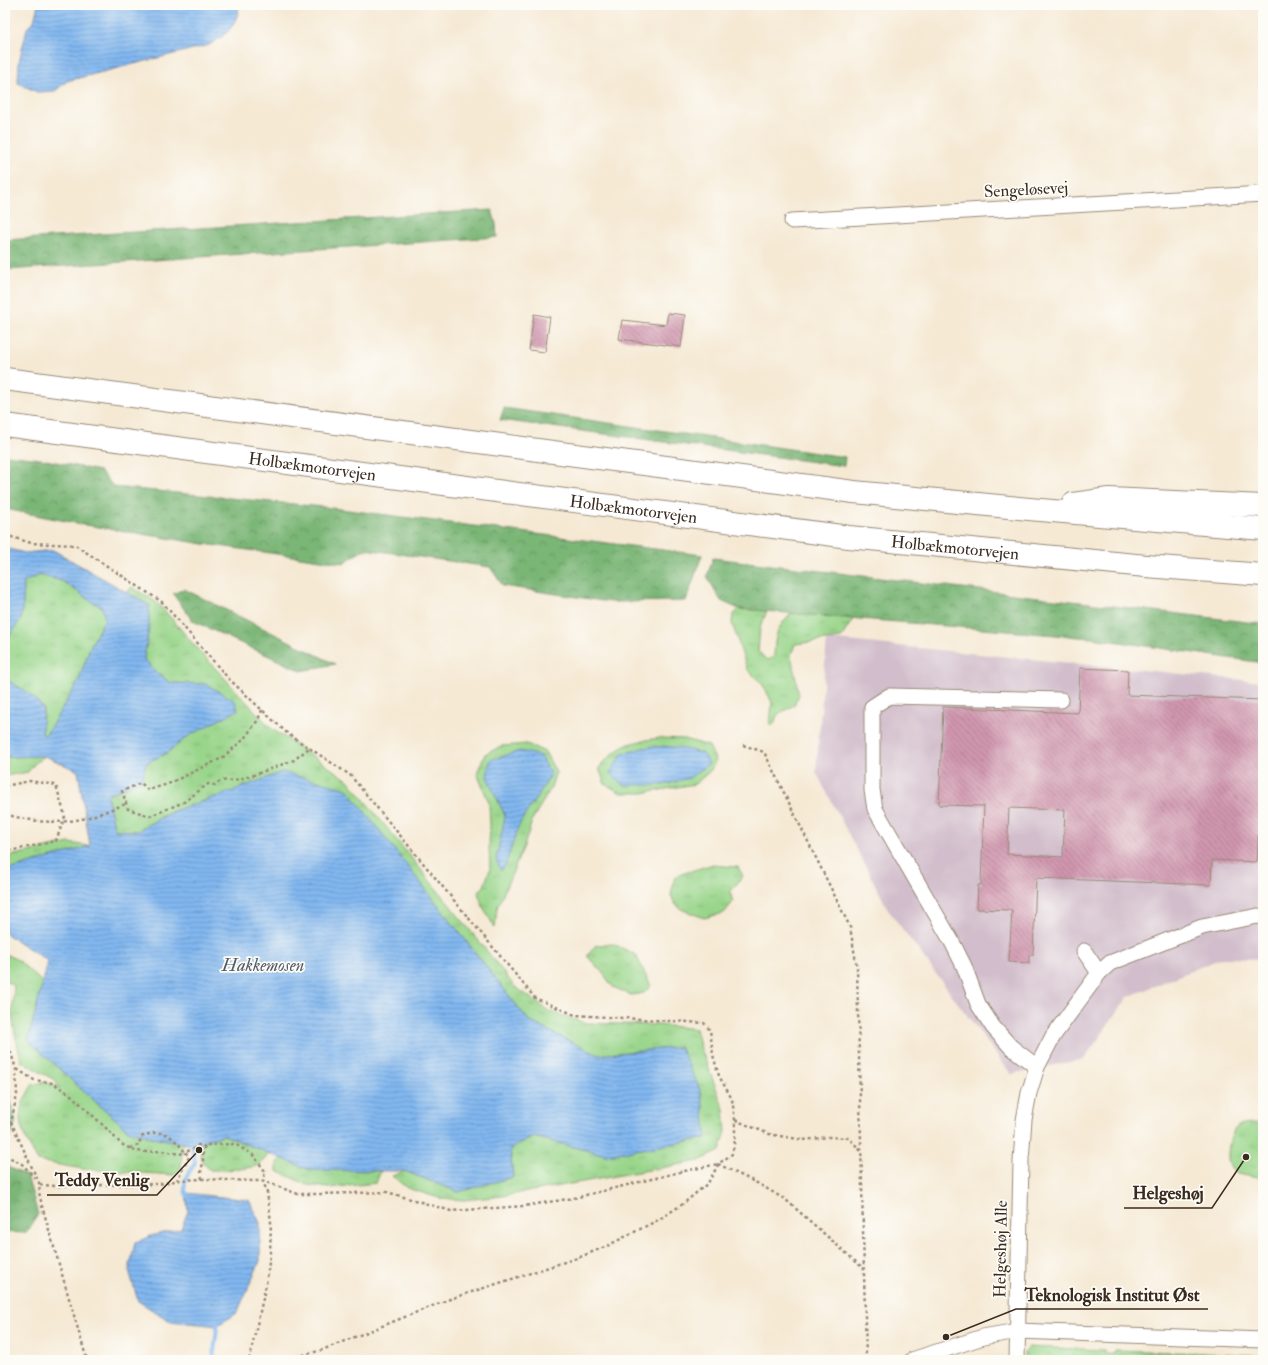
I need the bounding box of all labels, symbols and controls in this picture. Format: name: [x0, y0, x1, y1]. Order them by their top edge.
street label: Sengeløsevej: [983, 177, 1069, 202]
street label: Holbækmotorvejen: [247, 448, 377, 486]
street label: Holbækmotorvejen: [568, 491, 699, 528]
street label: Holbækmotorvejen: [890, 531, 1020, 565]
water label: Hakkemosen: [221, 954, 304, 977]
callout: Teddy Venlig: [47, 1165, 157, 1195]
text: Teddy Venlig: [54, 1169, 150, 1192]
callout: Helgeshøj: [1124, 1178, 1212, 1208]
text: Helgeshøj: [1132, 1182, 1204, 1205]
street label: Helgeshøj Alle: [989, 1200, 1012, 1298]
callout: Teknologisk Institut Øst: [1016, 1279, 1208, 1309]
text: Teknologisk Institut Øst: [1023, 1284, 1200, 1307]

